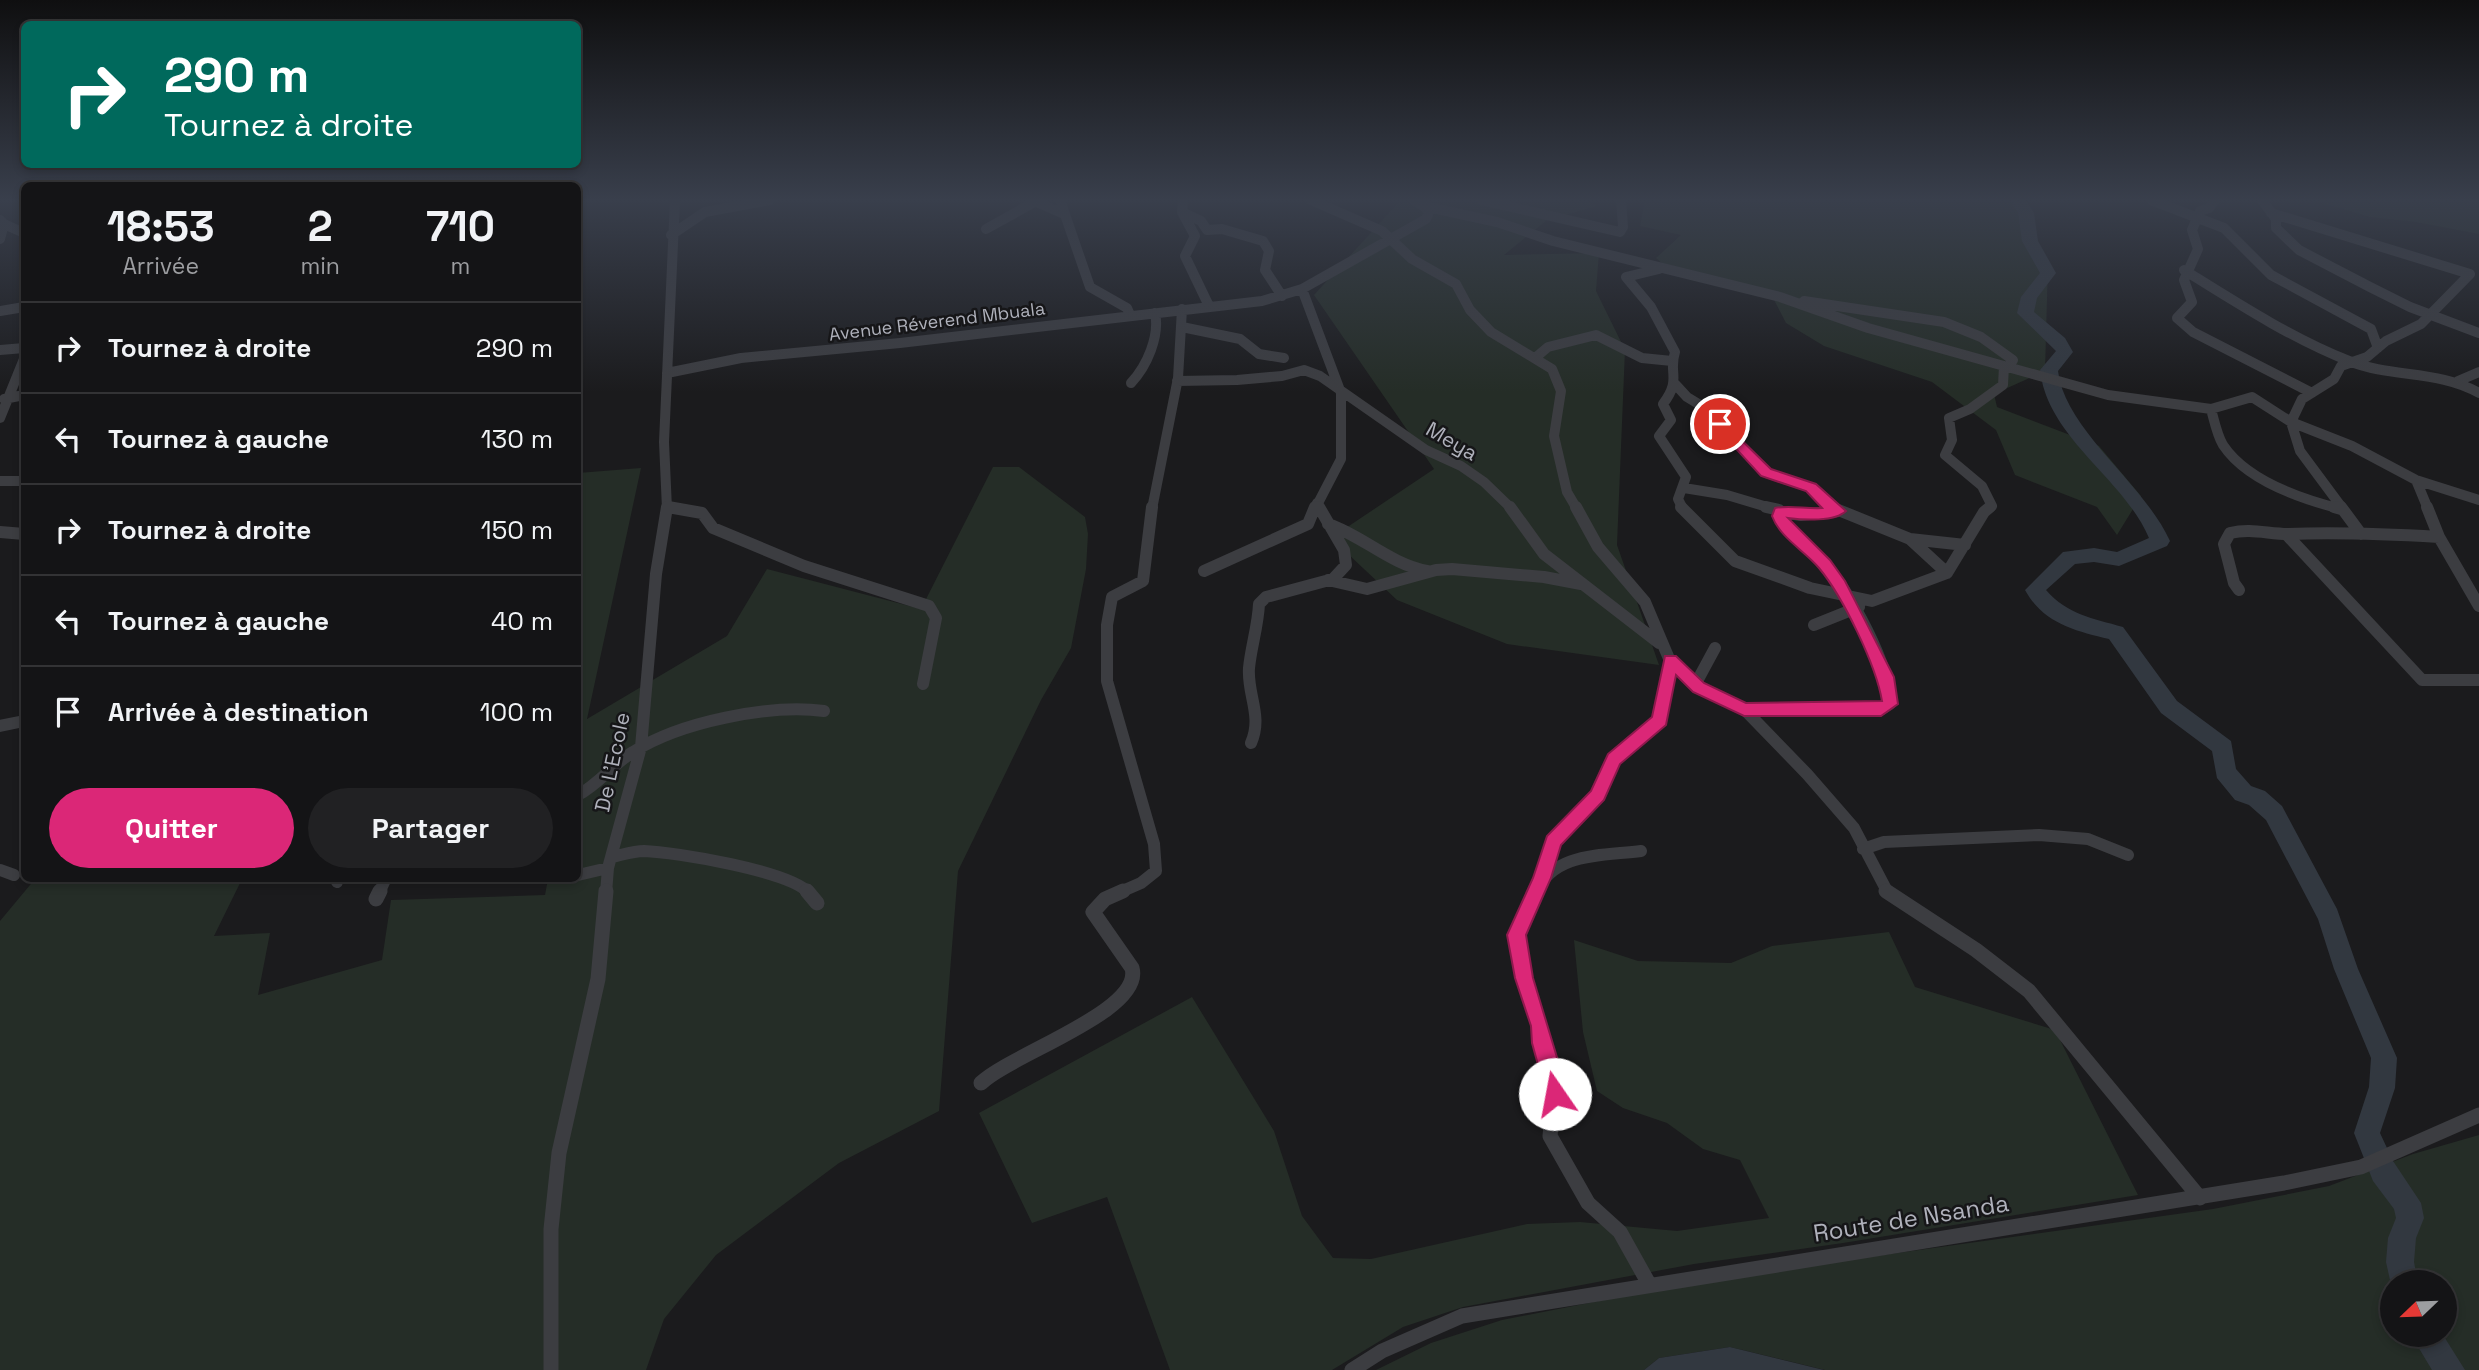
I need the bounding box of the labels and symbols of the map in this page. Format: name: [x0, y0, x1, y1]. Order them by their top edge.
street label: Avenue Réverend Mbuala: [828, 296, 1046, 346]
pin: [1690, 394, 1750, 454]
street label: Meya: [1421, 415, 1483, 467]
street label: De L'Ecole: [588, 710, 636, 814]
position arrow: [1518, 1057, 1592, 1131]
street label: Route de Nsanda: [1811, 1187, 2011, 1249]
north arrow: [2380, 1270, 2457, 1348]

